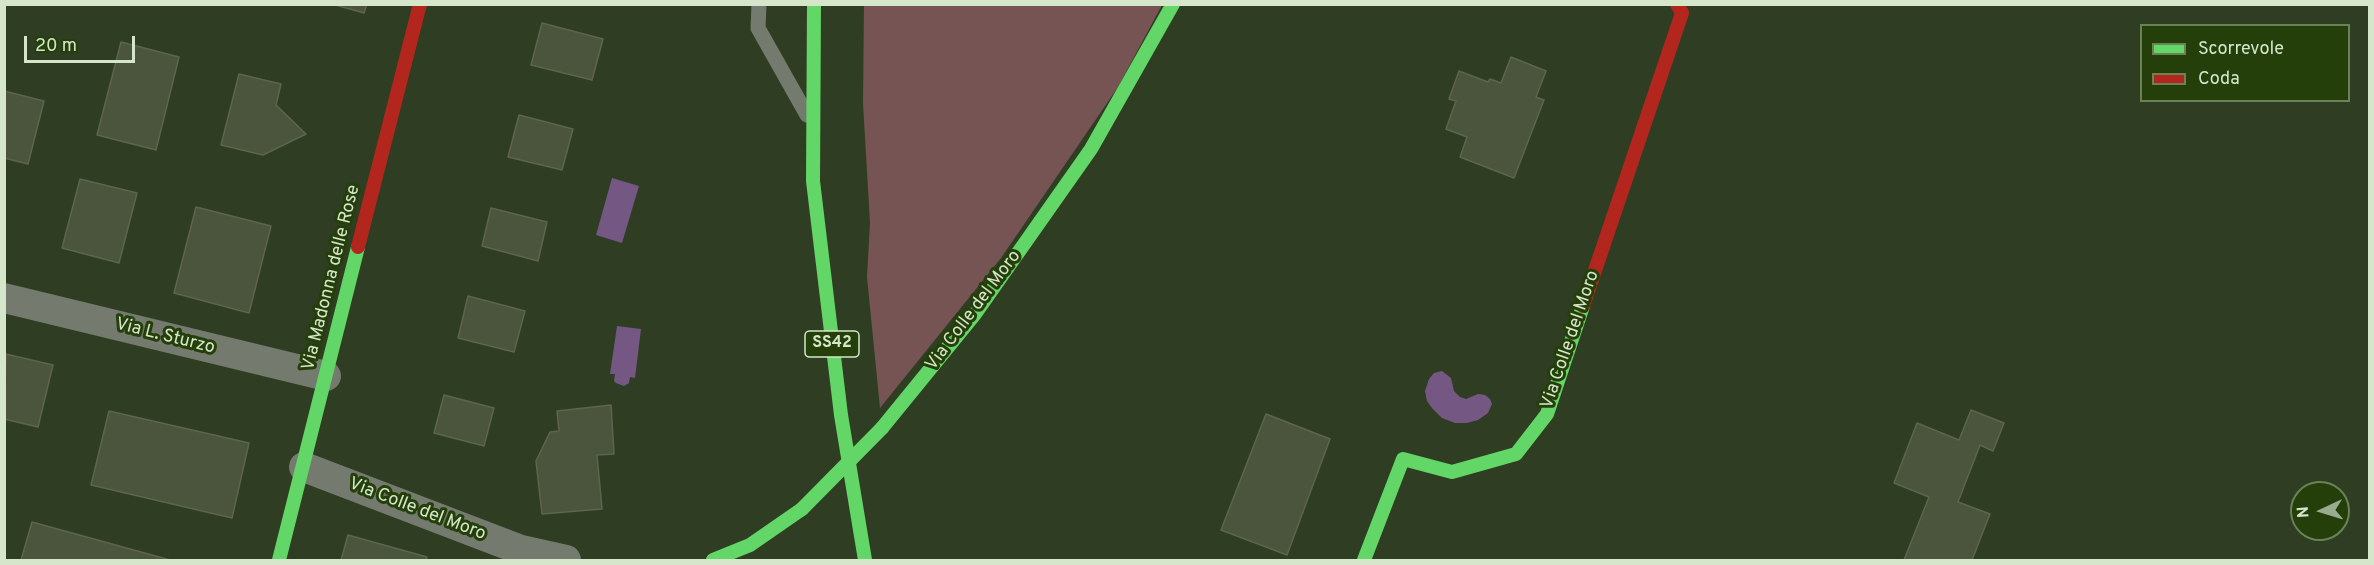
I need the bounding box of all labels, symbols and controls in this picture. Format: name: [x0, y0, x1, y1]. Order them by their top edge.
scale bar: [27, 24, 138, 62]
legend: [2140, 24, 2350, 102]
text: 20 m: [35, 35, 77, 58]
text: Scorrevole: [2198, 38, 2284, 61]
text: Coda: [2198, 68, 2240, 91]
street label: Via Madonna delle Rose: [298, 183, 366, 373]
street label: Via Colle del Moro: [922, 247, 1026, 375]
street label: Via Colle del Moro: [1537, 268, 1605, 412]
street label: Via L. Sturzo: [113, 314, 217, 360]
road number: SS42: [805, 331, 859, 357]
street label: Via Colle del Moro: [345, 474, 489, 546]
north arrow: [2290, 481, 2350, 541]
text: N: [2294, 506, 2314, 519]

